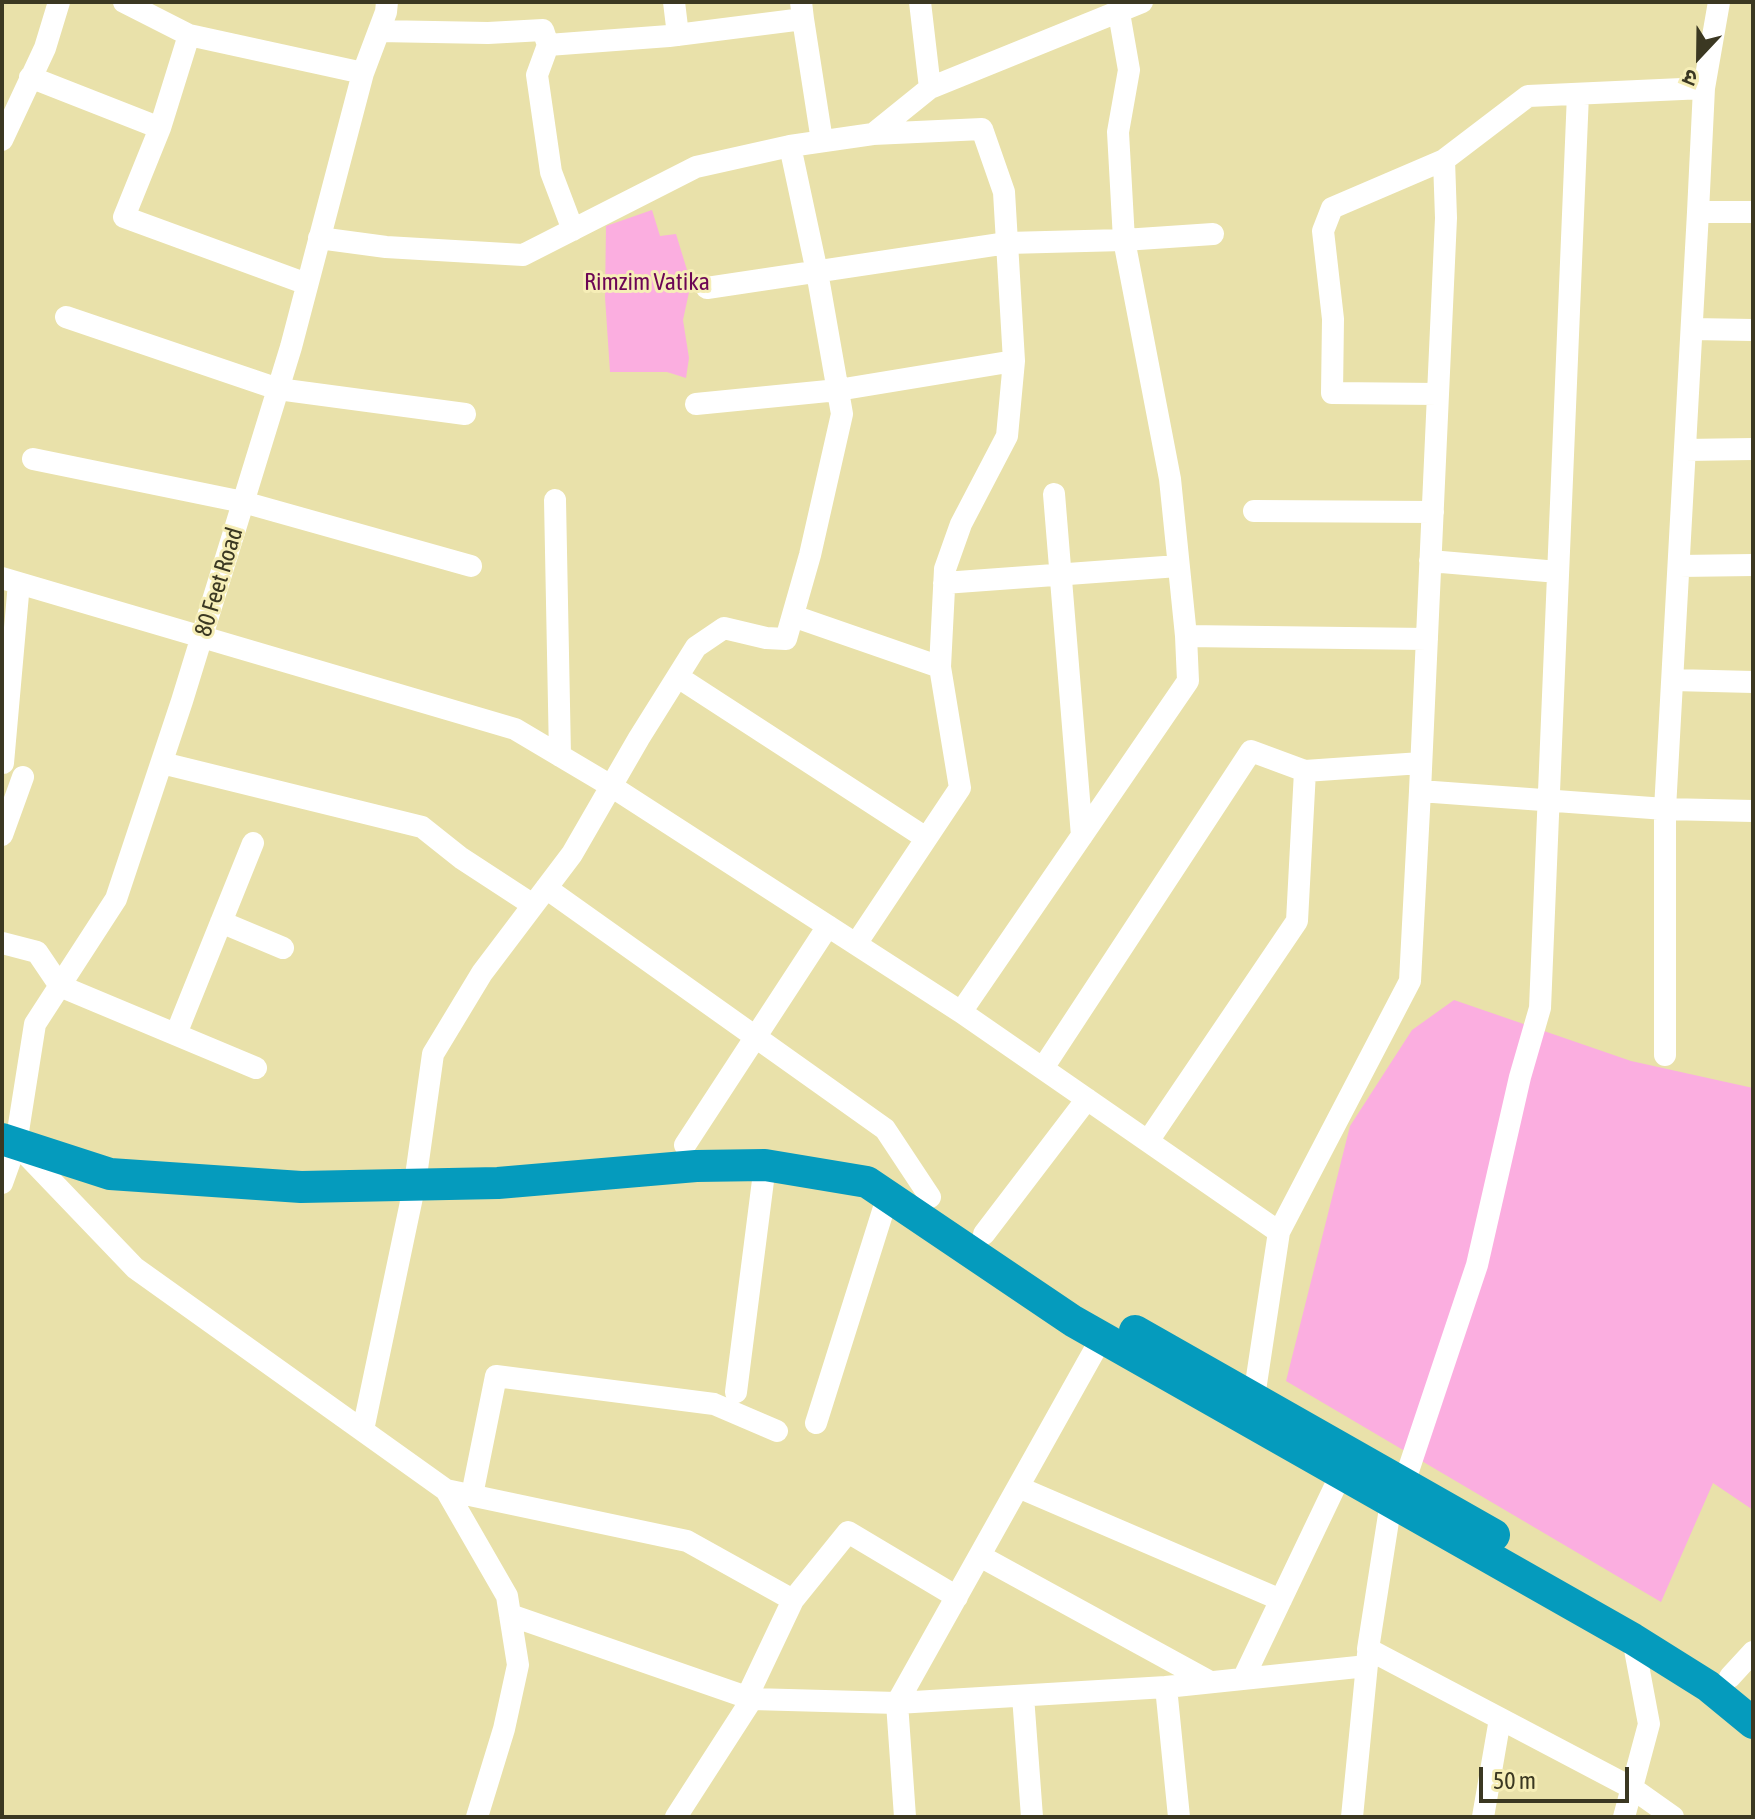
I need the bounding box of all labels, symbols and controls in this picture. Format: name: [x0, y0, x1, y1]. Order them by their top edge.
north arrow: [1659, 16, 1739, 96]
text: उ: [1679, 64, 1701, 93]
park label: Rimzim Vatika: [584, 268, 710, 296]
street label: 80 Feet Road: [189, 524, 249, 640]
scale bar: [1483, 1751, 1633, 1801]
text: 50 m: [1493, 1767, 1536, 1794]

